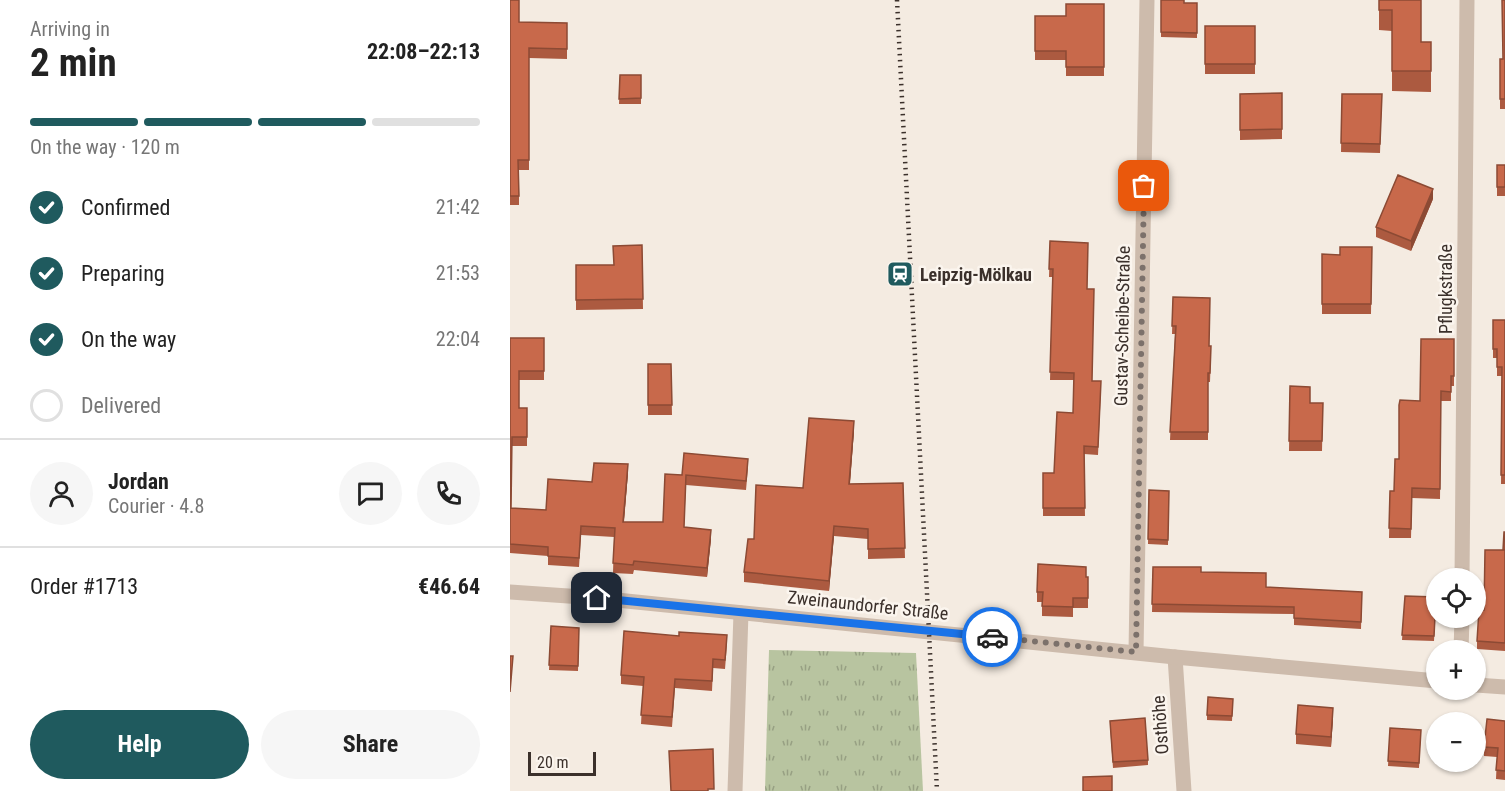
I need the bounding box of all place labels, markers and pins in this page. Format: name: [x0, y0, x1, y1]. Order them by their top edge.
pin: [1118, 160, 1169, 211]
station icon: Leipzig-Mölkau: [885, 259, 915, 289]
place label: Leipzig-Mölkau: [920, 264, 1032, 285]
pin: [571, 572, 622, 623]

